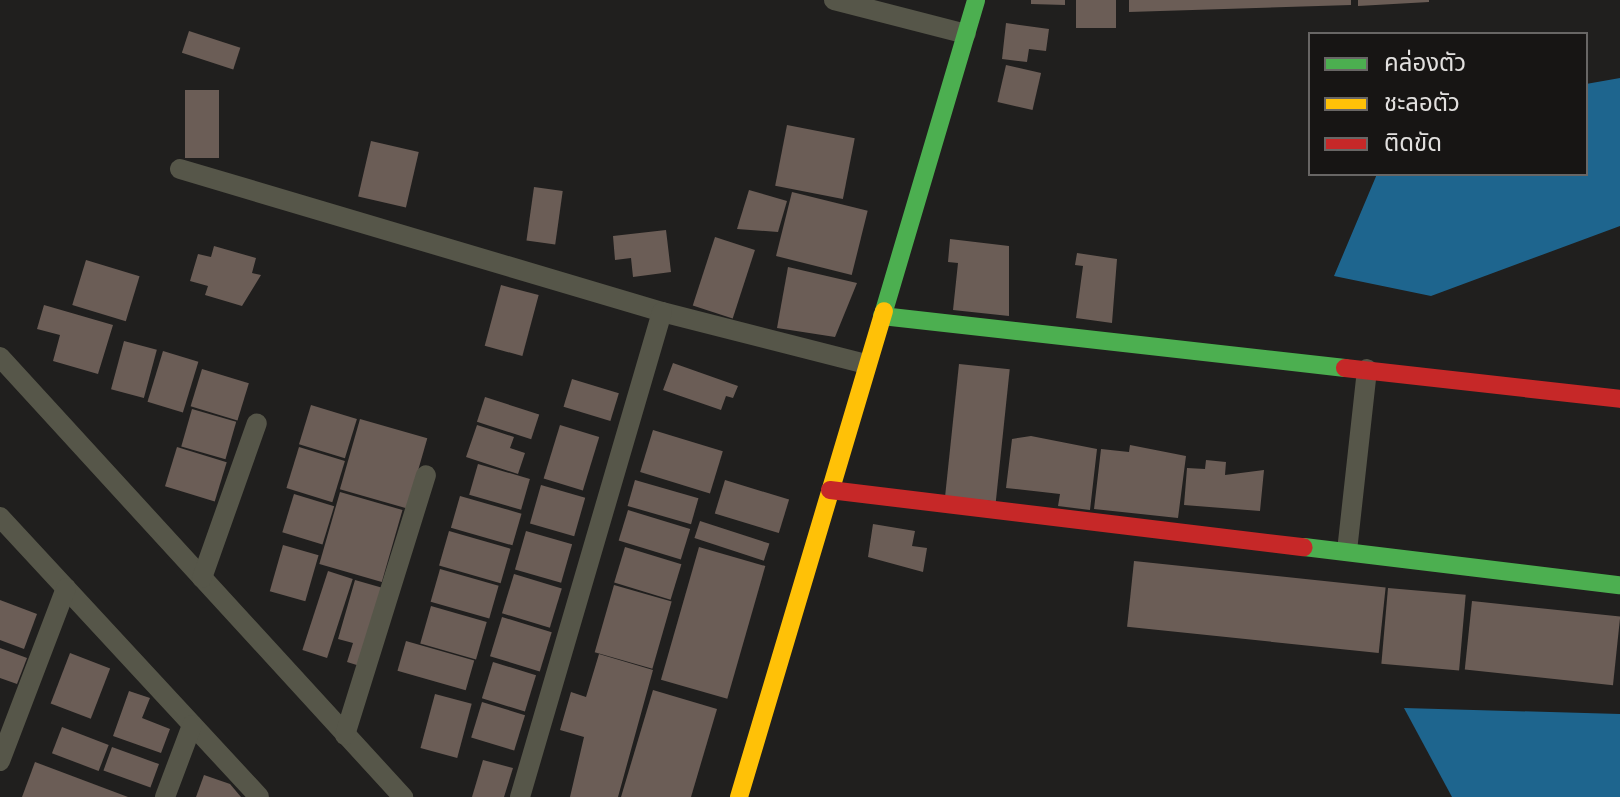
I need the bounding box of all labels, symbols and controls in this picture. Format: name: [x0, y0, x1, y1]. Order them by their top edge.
legend: [1308, 32, 1588, 176]
text: คล่องตัว: [1384, 47, 1466, 76]
text: ชะลอตัว: [1384, 87, 1460, 116]
text: ติดขัด: [1384, 127, 1442, 156]

